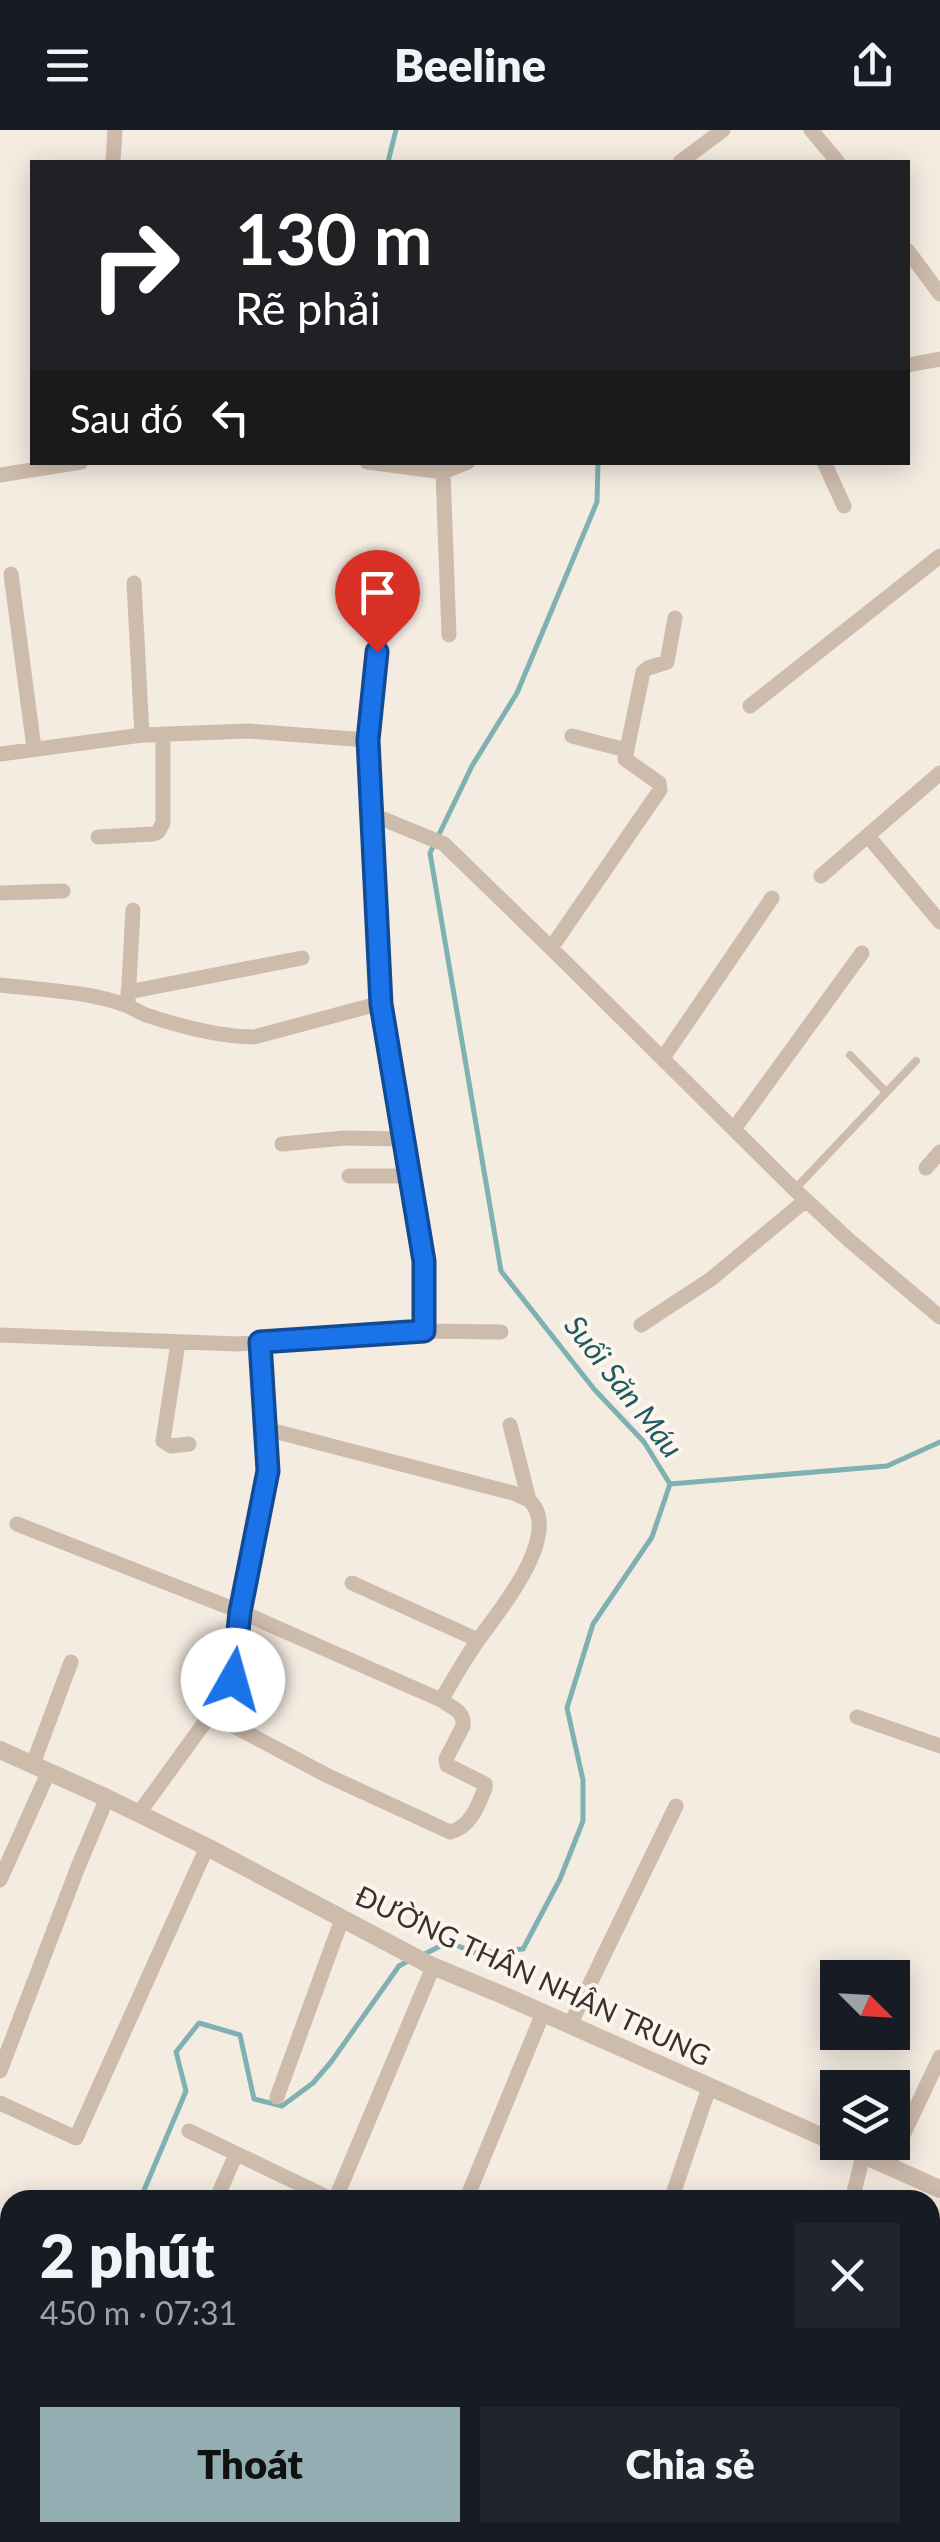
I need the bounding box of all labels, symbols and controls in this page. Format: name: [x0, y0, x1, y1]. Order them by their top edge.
icon: menu: [40, 38, 95, 93]
text: Beeline: [394, 38, 546, 92]
icon: share: [845, 38, 900, 93]
text: 130 m: [235, 196, 432, 280]
icon: right: [70, 200, 200, 330]
text: Rẽ phải: [235, 281, 381, 335]
icon: left: [203, 390, 258, 445]
text: Sau đó: [70, 395, 183, 441]
pin: [335, 550, 420, 653]
icon: arrive: [350, 565, 405, 620]
water label: Suối Săn Máu: [558, 1308, 691, 1464]
position arrow: [181, 1628, 285, 1732]
street label: ĐƯỜNG THÂN NHÂN TRUNG: [350, 1878, 716, 2072]
north arrow: [820, 1960, 910, 2050]
map controls: [820, 1960, 910, 2160]
button: layers: [820, 2070, 910, 2160]
text: 2 phút: [40, 2219, 215, 2291]
button: close: [795, 2223, 900, 2328]
text: 450 m · 07:31: [40, 2293, 237, 2332]
button: Thoát: [40, 2407, 460, 2522]
button: Chia sẻ: [480, 2407, 900, 2522]

